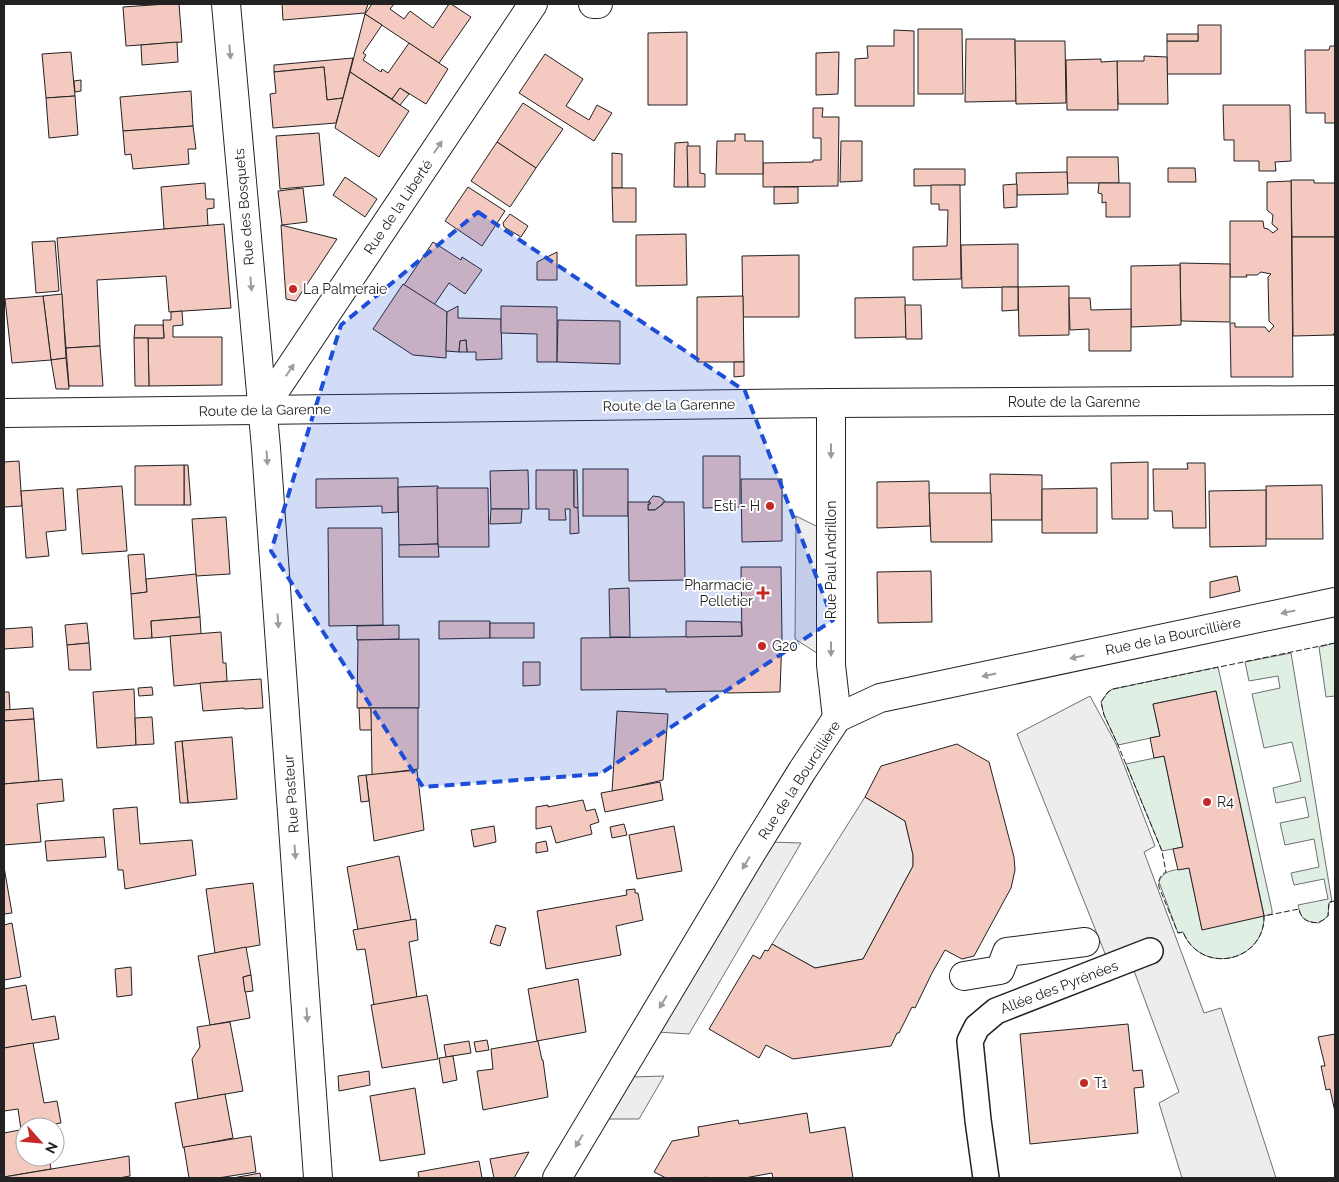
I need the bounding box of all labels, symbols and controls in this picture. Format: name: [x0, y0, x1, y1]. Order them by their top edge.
one-way arrow: [227, 45, 235, 61]
one-way arrow: [433, 140, 443, 154]
street label: Rue des Bosquets: [231, 148, 257, 266]
street label: Rue de la Liberté: [360, 157, 436, 257]
one-way arrow: [247, 276, 255, 292]
place label: La Palmeraie: [303, 281, 387, 297]
marker: La Palmeraie: [287, 283, 299, 295]
one-way arrow: [285, 363, 295, 377]
street label: Route de la Garenne: [1008, 394, 1140, 410]
street label: Route de la Garenne: [603, 396, 735, 414]
street label: Route de la Garenne: [199, 401, 331, 419]
one-way arrow: [827, 444, 835, 460]
one-way arrow: [263, 451, 271, 467]
place label: Esti - H: [714, 498, 760, 514]
marker: Esti - H: [764, 500, 776, 512]
street label: Rue Paul Andrillon: [823, 501, 839, 619]
place label: Pharmacie Pelletier: [684, 577, 753, 609]
marker: Pharmacie Pelletier: [757, 587, 769, 599]
one-way arrow: [1280, 608, 1295, 616]
one-way arrow: [275, 613, 283, 629]
street label: Rue de la Bourcillière: [1104, 614, 1242, 658]
place label: G20: [772, 638, 798, 654]
marker: G20: [756, 640, 768, 652]
one-way arrow: [827, 641, 835, 657]
one-way arrow: [1069, 653, 1085, 661]
one-way arrow: [980, 672, 996, 680]
street label: Rue de la Bourcillière: [755, 718, 843, 842]
street label: Rue Pasteur: [280, 754, 302, 834]
place label: R4: [1217, 794, 1234, 810]
marker: R4: [1201, 796, 1213, 808]
one-way arrow: [291, 845, 299, 861]
one-way arrow: [742, 856, 751, 869]
street label: Allée des Pyrénées: [998, 957, 1120, 1017]
one-way arrow: [658, 996, 667, 1009]
one-way arrow: [303, 1007, 311, 1023]
place label: T1: [1094, 1075, 1108, 1091]
marker: T1: [1078, 1077, 1090, 1089]
north arrow: [15, 1117, 65, 1167]
one-way arrow: [574, 1135, 583, 1148]
text: N: [42, 1140, 61, 1156]

